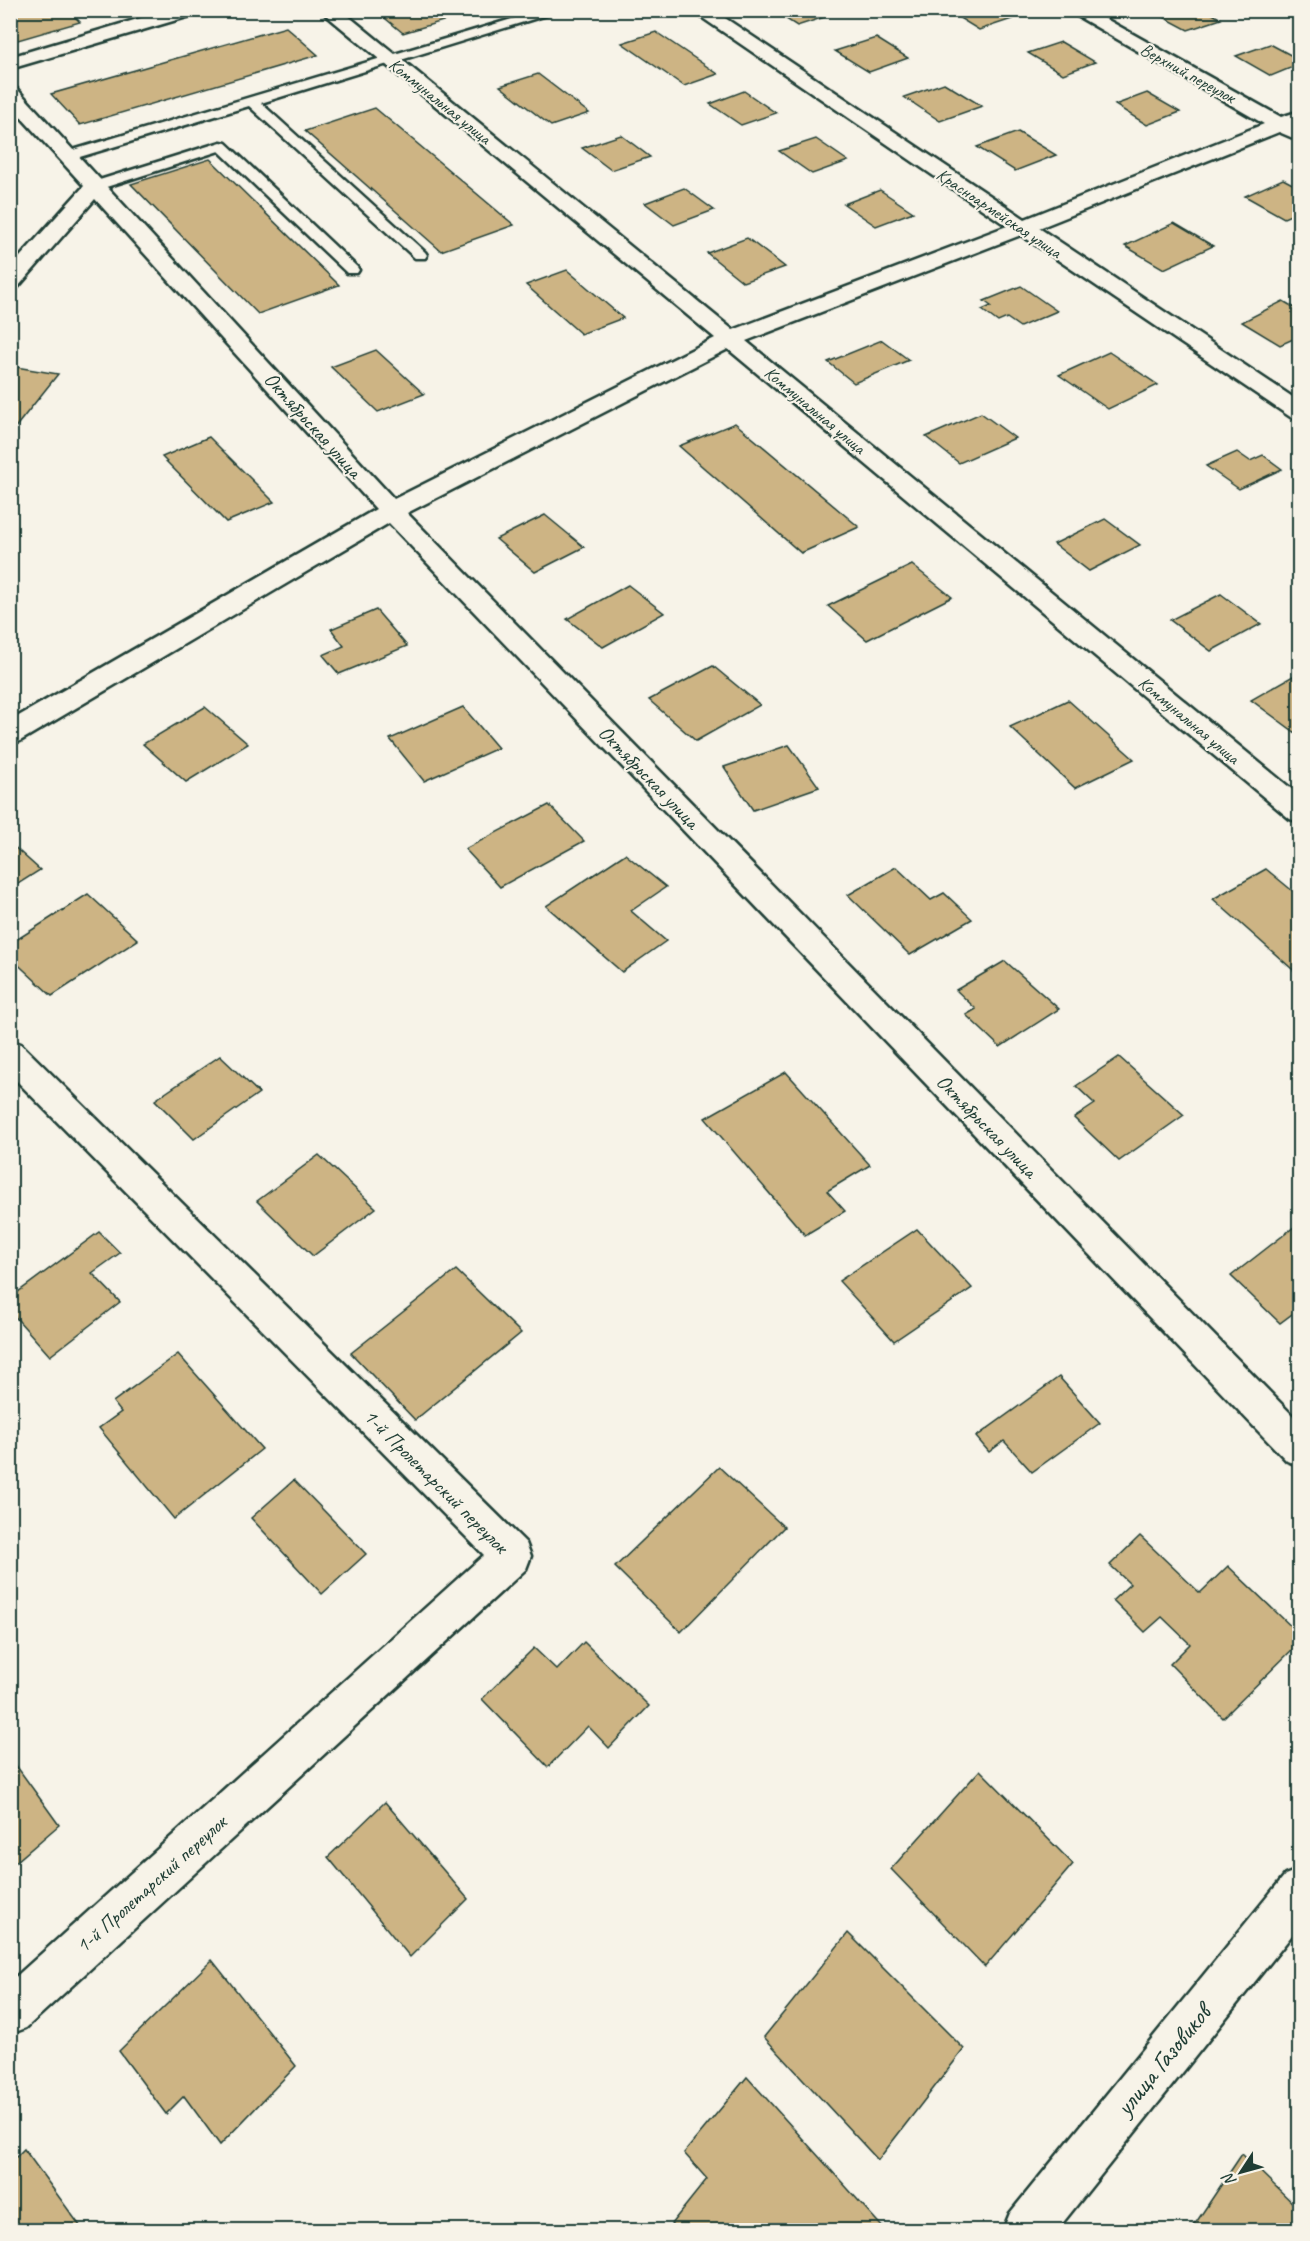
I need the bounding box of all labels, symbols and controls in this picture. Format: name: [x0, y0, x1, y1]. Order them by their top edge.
street label: Верхний переулок: [1137, 38, 1241, 109]
street label: Коммунальная улица: [384, 53, 497, 150]
street label: Красноармейская улица: [932, 163, 1067, 264]
street label: Коммунальная улица: [760, 361, 871, 460]
street label: Октябрьская улица: [258, 366, 369, 485]
street label: Коммунальная улица: [1134, 671, 1245, 770]
street label: Октябрьская улица: [593, 720, 707, 836]
street label: Октябрьская улица: [931, 1069, 1045, 1185]
street label: 1-й Пролетарский переулок: [358, 1403, 515, 1560]
street label: 1-й Пролетарский переулок: [70, 1808, 233, 1959]
street label: улица Газовиков: [1107, 1994, 1221, 2124]
north arrow: [1211, 2142, 1271, 2202]
text: N: [1217, 2168, 1241, 2190]

